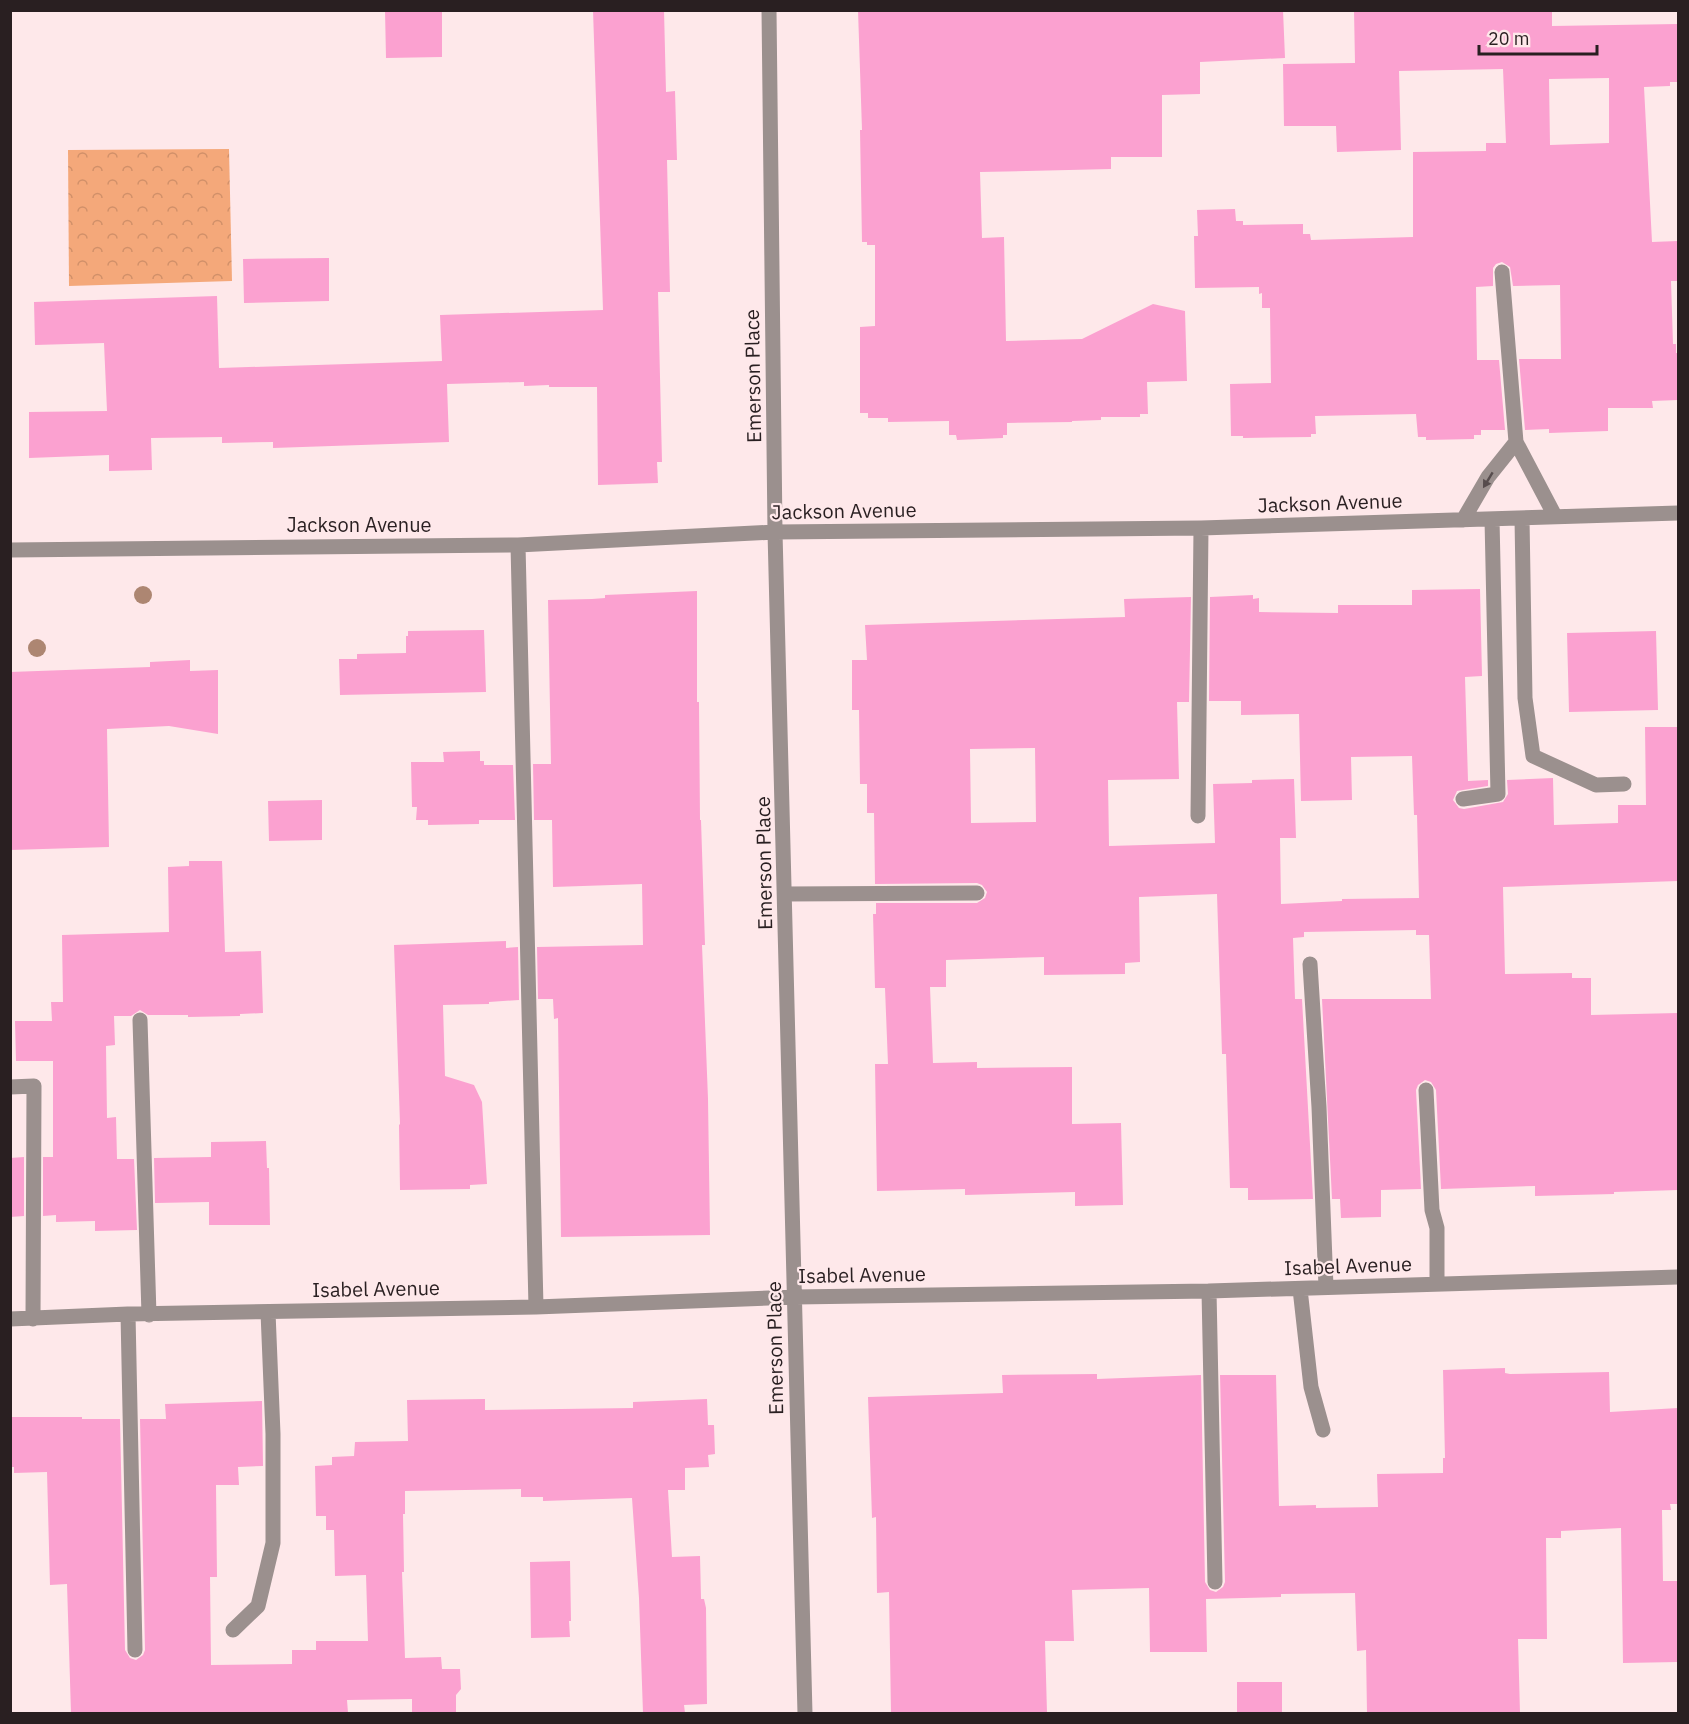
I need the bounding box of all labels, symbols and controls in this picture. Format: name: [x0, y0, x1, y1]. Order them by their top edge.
scale bar: [1479, 18, 1598, 56]
text: 20 m: [1488, 27, 1530, 50]
street label: Emerson Place: [738, 309, 767, 443]
one-way arrow: [1482, 472, 1493, 488]
street label: Jackson Avenue: [1257, 486, 1403, 519]
street label: Jackson Avenue: [771, 496, 917, 525]
street label: Jackson Avenue: [286, 511, 432, 538]
street label: Emerson Place: [749, 796, 778, 930]
street label: Isabel Avenue: [1284, 1250, 1412, 1281]
street label: Isabel Avenue: [798, 1260, 926, 1289]
street label: Isabel Avenue: [312, 1274, 440, 1303]
street label: Emerson Place: [760, 1281, 789, 1415]

